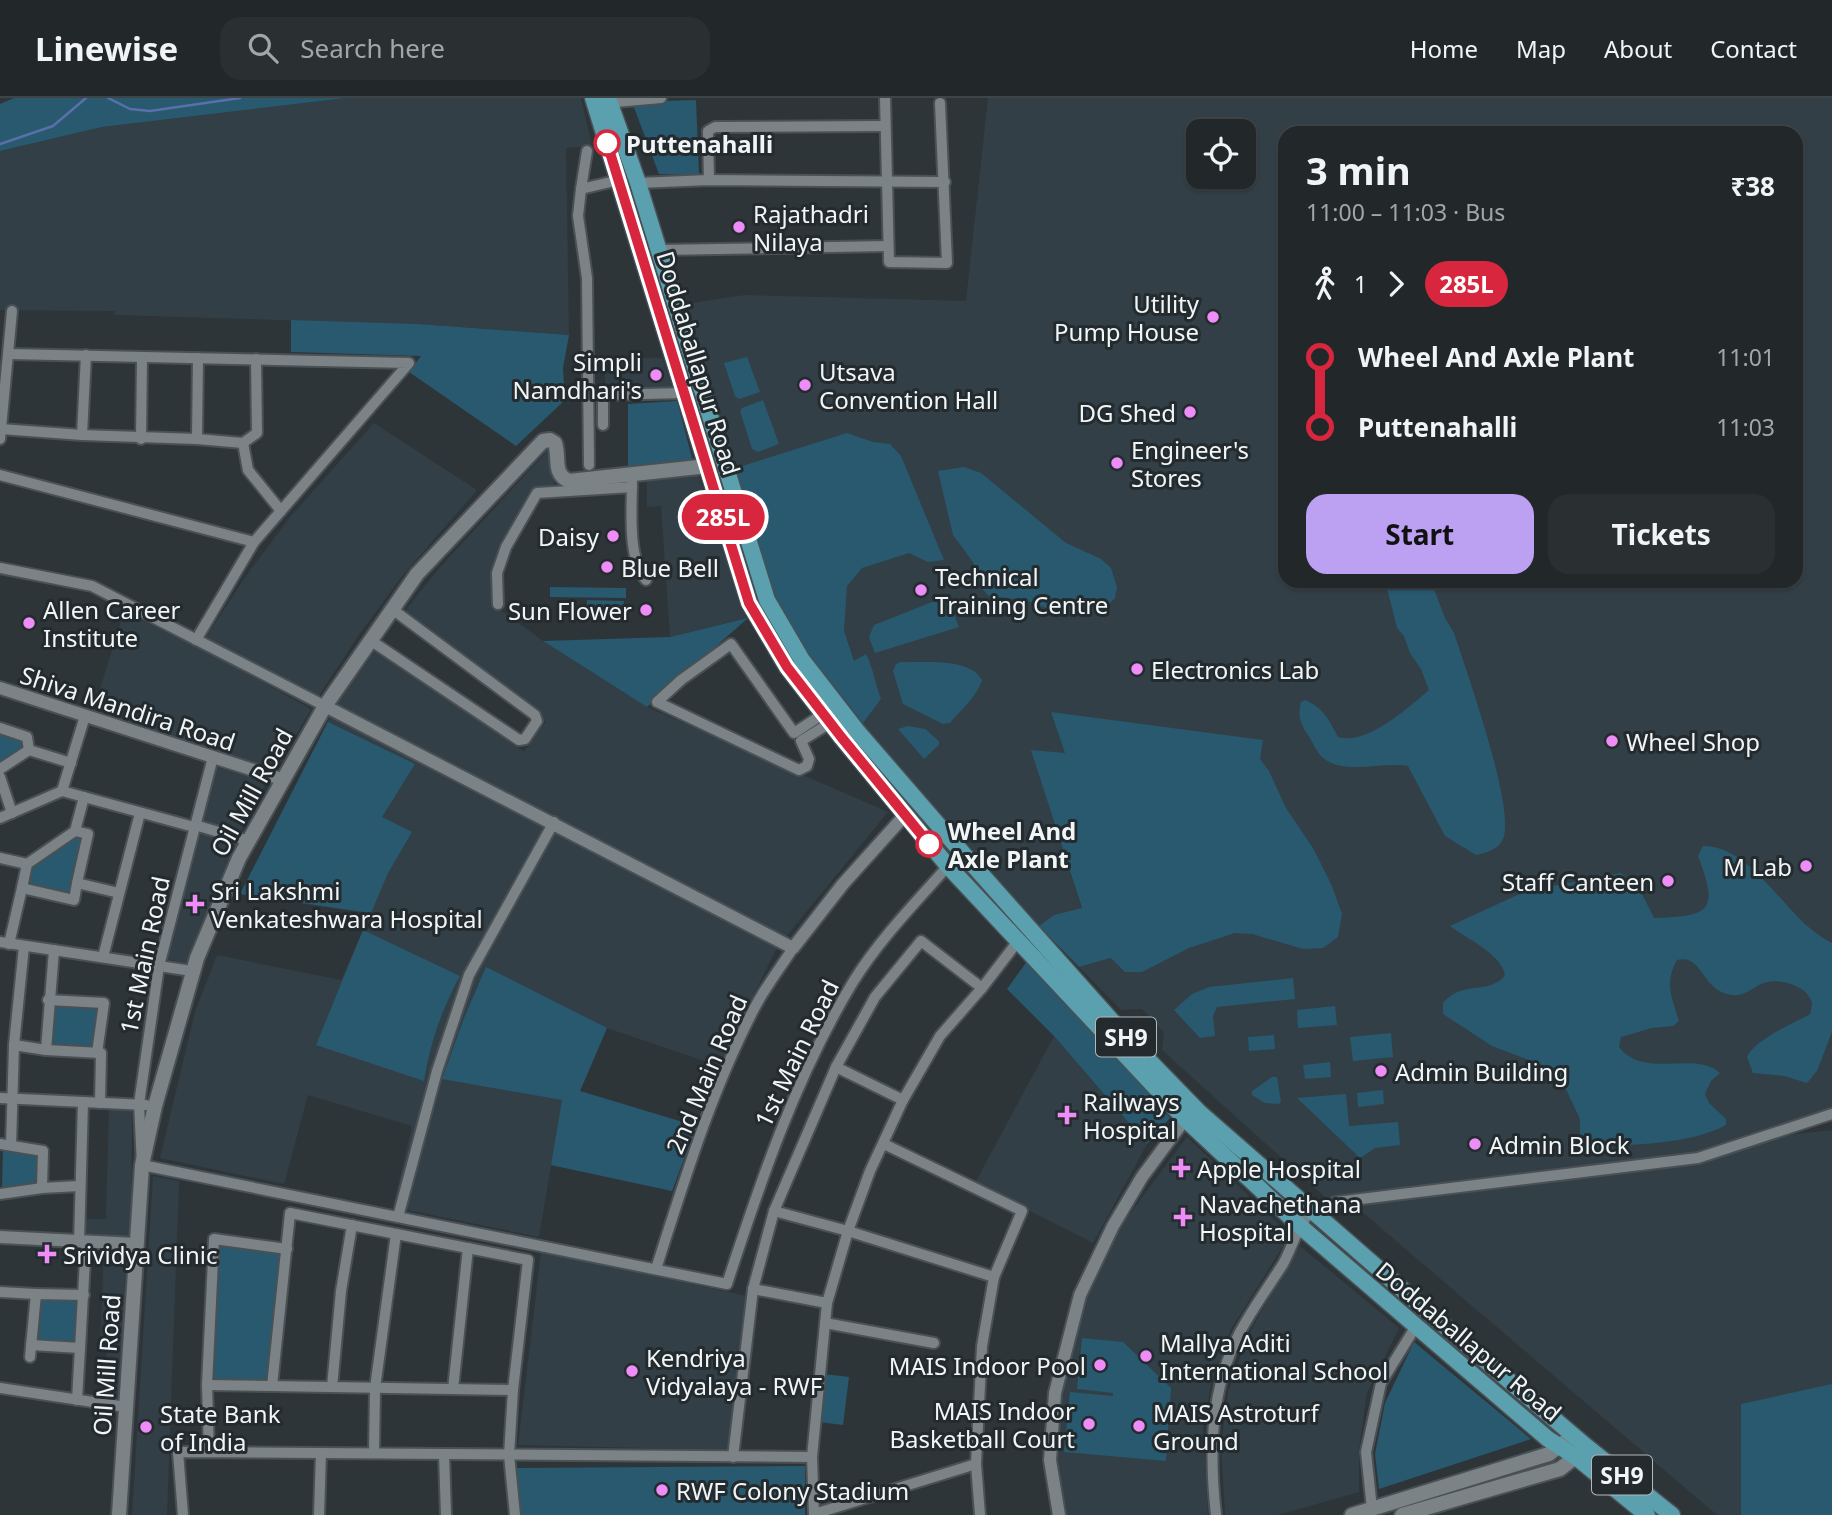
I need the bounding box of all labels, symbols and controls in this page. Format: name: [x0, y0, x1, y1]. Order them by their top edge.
search box: [220, 17, 710, 80]
text: Linewise: [35, 26, 178, 71]
icon: search: [244, 29, 282, 67]
text: Search here: [300, 30, 445, 66]
text: Home: [1410, 32, 1478, 65]
text: Map: [1516, 32, 1566, 65]
text: About: [1604, 32, 1672, 65]
text: Contact: [1710, 32, 1797, 65]
map controls: [1186, 119, 1256, 189]
button: locate: [1186, 119, 1256, 189]
place label: Puttenahalli: [626, 127, 773, 160]
marker: Puttenahalli: [594, 130, 620, 156]
text: 3 min: [1306, 144, 1411, 196]
text: ₹38: [1730, 168, 1775, 204]
text: 11:00 – 11:03 · Bus: [1306, 196, 1505, 228]
place label: Rajathadri Nilaya: [753, 197, 869, 258]
marker: Rajathadri Nilaya: [731, 219, 747, 235]
street label: Doddaballapur Road: [649, 247, 749, 479]
icon: walk: [1306, 265, 1344, 303]
icon: forward: [1377, 265, 1415, 303]
text: 285L: [1439, 267, 1494, 300]
text: 1: [1354, 268, 1367, 300]
place label: Utility Pump House: [1054, 287, 1200, 348]
marker: Utility Pump House: [1205, 309, 1221, 325]
text: Wheel And Axle Plant: [1358, 339, 1634, 375]
text: 11:01: [1716, 341, 1775, 373]
place label: Simpli Namdhari's: [513, 345, 642, 406]
place label: Utsava Convention Hall: [819, 355, 998, 416]
marker: Simpli Namdhari's: [648, 367, 664, 383]
marker: Utsava Convention Hall: [797, 377, 813, 393]
place label: DG Shed: [1078, 396, 1176, 429]
marker: DG Shed: [1182, 404, 1198, 420]
text: Puttenahalli: [1358, 409, 1517, 445]
text: 11:03: [1716, 411, 1775, 443]
place label: Engineer's Stores: [1131, 433, 1249, 494]
marker: Engineer's Stores: [1109, 455, 1125, 471]
line badge: 285L: [674, 494, 772, 540]
button: Start: [1306, 494, 1534, 574]
button: Tickets: [1548, 494, 1775, 574]
text: 285L: [696, 500, 750, 533]
place label: Daisy: [538, 520, 600, 553]
marker: Daisy: [605, 528, 621, 544]
place label: Blue Bell: [621, 551, 719, 584]
marker: Blue Bell: [599, 559, 615, 575]
place label: Technical Training Centre: [935, 560, 1108, 621]
marker: Technical Training Centre: [913, 582, 929, 598]
place label: Allen Career Institute: [43, 593, 180, 654]
place label: Sun Flower: [508, 594, 632, 627]
marker: Sun Flower: [638, 602, 654, 618]
marker: Allen Career Institute: [21, 615, 37, 631]
place label: Electronics Lab: [1151, 653, 1319, 686]
street label: Shiva Mandira Road: [16, 658, 240, 758]
marker: Electronics Lab: [1129, 661, 1145, 677]
street label: Oil Mill Road: [202, 722, 300, 862]
place label: Wheel Shop: [1626, 725, 1760, 758]
marker: Wheel Shop: [1604, 733, 1620, 749]
place label: Wheel And Axle Plant: [948, 814, 1076, 875]
marker: Wheel And Axle Plant: [916, 831, 942, 857]
place label: M Lab: [1723, 850, 1792, 883]
marker: M Lab: [1798, 858, 1814, 874]
place label: Staff Canteen: [1502, 865, 1654, 898]
street label: 1st Main Road: [111, 873, 177, 1037]
marker: Staff Canteen: [1660, 873, 1676, 889]
place label: Sri Lakshmi Venkateshwara Hospital: [211, 874, 483, 935]
marker: Sri Lakshmi Venkateshwara Hospital: [185, 894, 205, 914]
street label: 1st Main Road: [746, 974, 846, 1132]
street label: 2nd Main Road: [658, 989, 754, 1159]
road number: SH9: [1096, 1018, 1156, 1056]
place label: Admin Building: [1395, 1055, 1568, 1088]
marker: Admin Building: [1373, 1063, 1389, 1079]
place label: Railways Hospital: [1083, 1085, 1180, 1146]
marker: Railways Hospital: [1057, 1105, 1077, 1125]
place label: Admin Block: [1489, 1128, 1630, 1161]
marker: Admin Block: [1467, 1136, 1483, 1152]
place label: Apple Hospital: [1197, 1152, 1361, 1185]
marker: Apple Hospital: [1171, 1158, 1191, 1178]
place label: Navachethana Hospital: [1199, 1187, 1362, 1248]
marker: Navachethana Hospital: [1173, 1207, 1193, 1227]
place label: Srividya Clinic: [63, 1238, 217, 1271]
marker: Srividya Clinic: [37, 1244, 57, 1264]
street label: Doddaballapur Road: [1369, 1254, 1569, 1428]
street label: Oil Mill Road: [85, 1293, 127, 1437]
place label: Mallya Aditi International School: [1160, 1326, 1388, 1387]
place label: Kendriya Vidyalaya - RWF: [646, 1341, 822, 1402]
marker: Mallya Aditi International School: [1138, 1348, 1154, 1364]
place label: MAIS Indoor Pool: [889, 1349, 1086, 1382]
marker: MAIS Indoor Pool: [1092, 1357, 1108, 1373]
marker: Kendriya Vidyalaya - RWF: [624, 1363, 640, 1379]
place label: MAIS Indoor Basketball Court: [889, 1394, 1075, 1455]
place label: MAIS Astroturf Ground: [1153, 1396, 1321, 1457]
place label: State Bank of India: [160, 1397, 281, 1458]
marker: MAIS Indoor Basketball Court: [1081, 1416, 1097, 1432]
marker: MAIS Astroturf Ground: [1131, 1418, 1147, 1434]
marker: State Bank of India: [138, 1419, 154, 1435]
road number: SH9: [1592, 1456, 1652, 1494]
place label: RWF Colony Stadium: [676, 1474, 909, 1507]
marker: RWF Colony Stadium: [654, 1482, 670, 1498]

